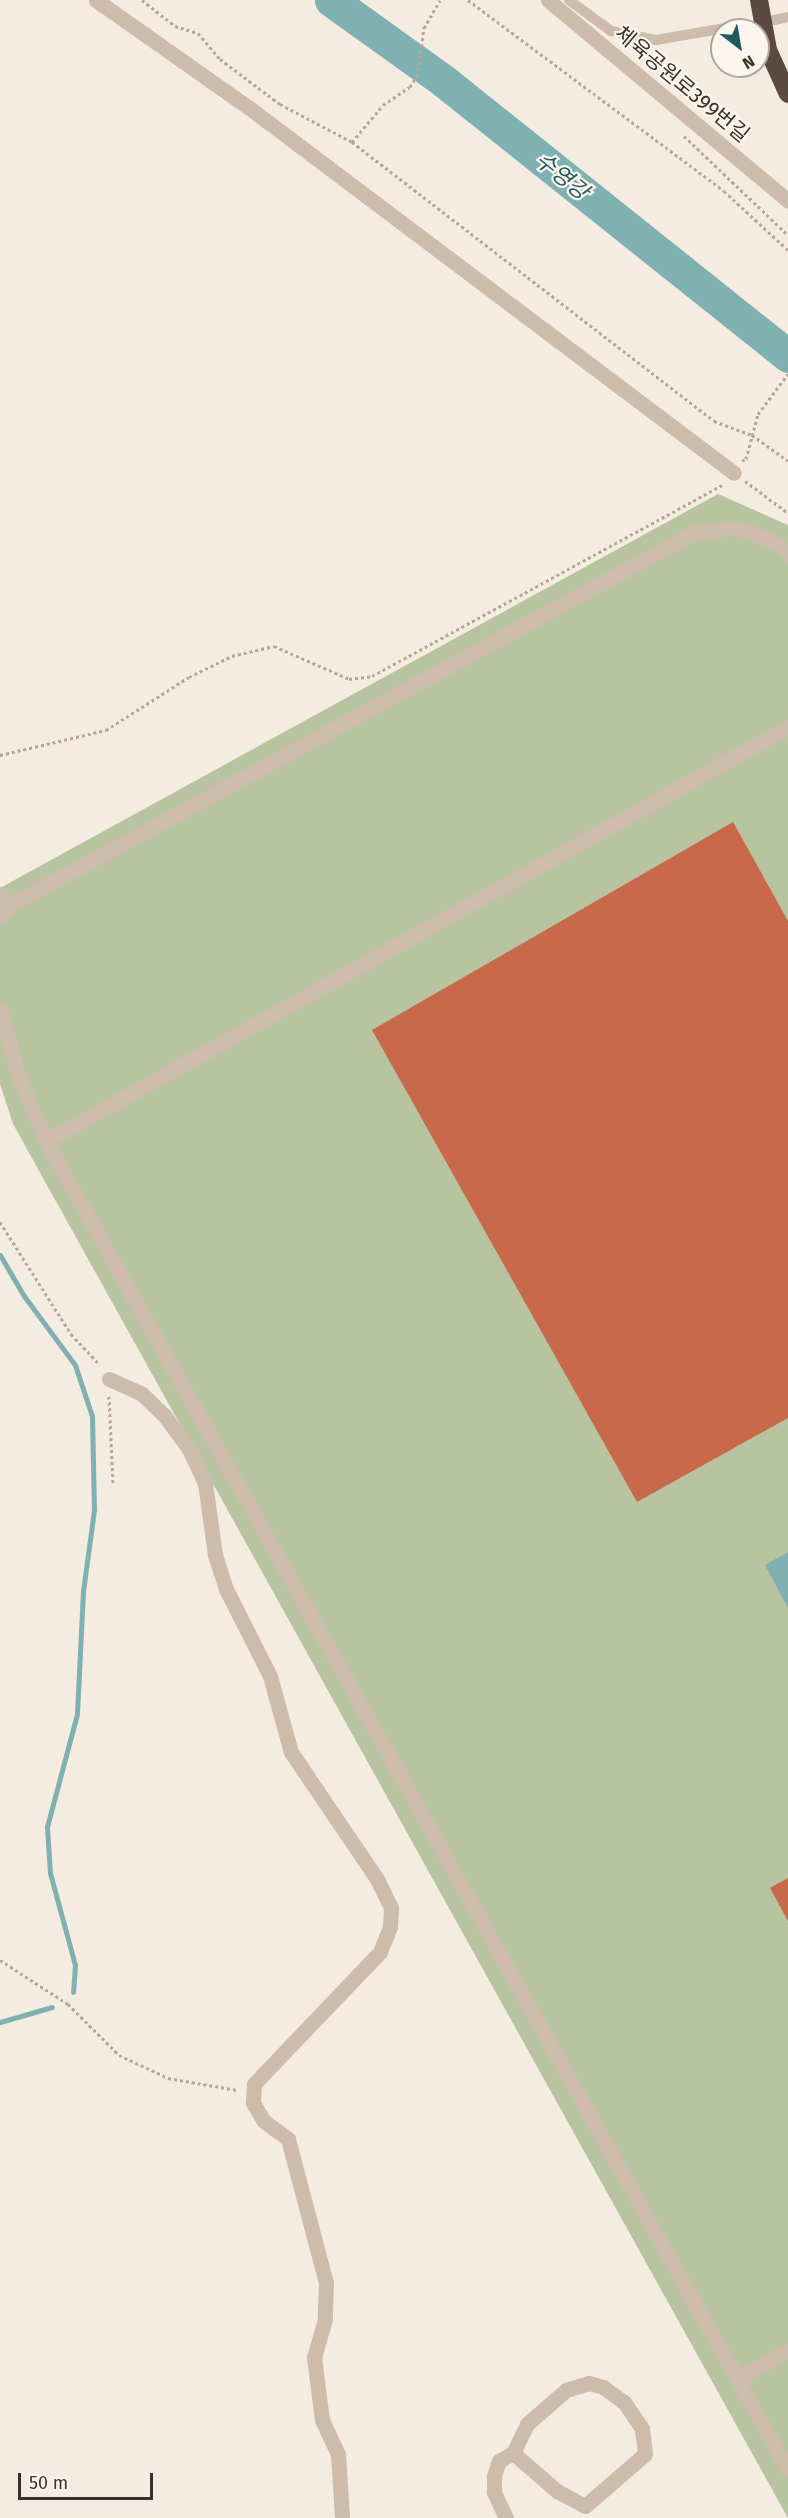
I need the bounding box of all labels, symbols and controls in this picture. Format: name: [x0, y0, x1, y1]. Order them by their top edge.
north arrow: [710, 18, 770, 78]
street label: 체육공원로399번길: [610, 21, 754, 147]
text: N: [739, 51, 758, 73]
water label: 수영강: [530, 147, 594, 205]
scale bar: [21, 2461, 156, 2499]
text: 50 m: [29, 2472, 68, 2494]

